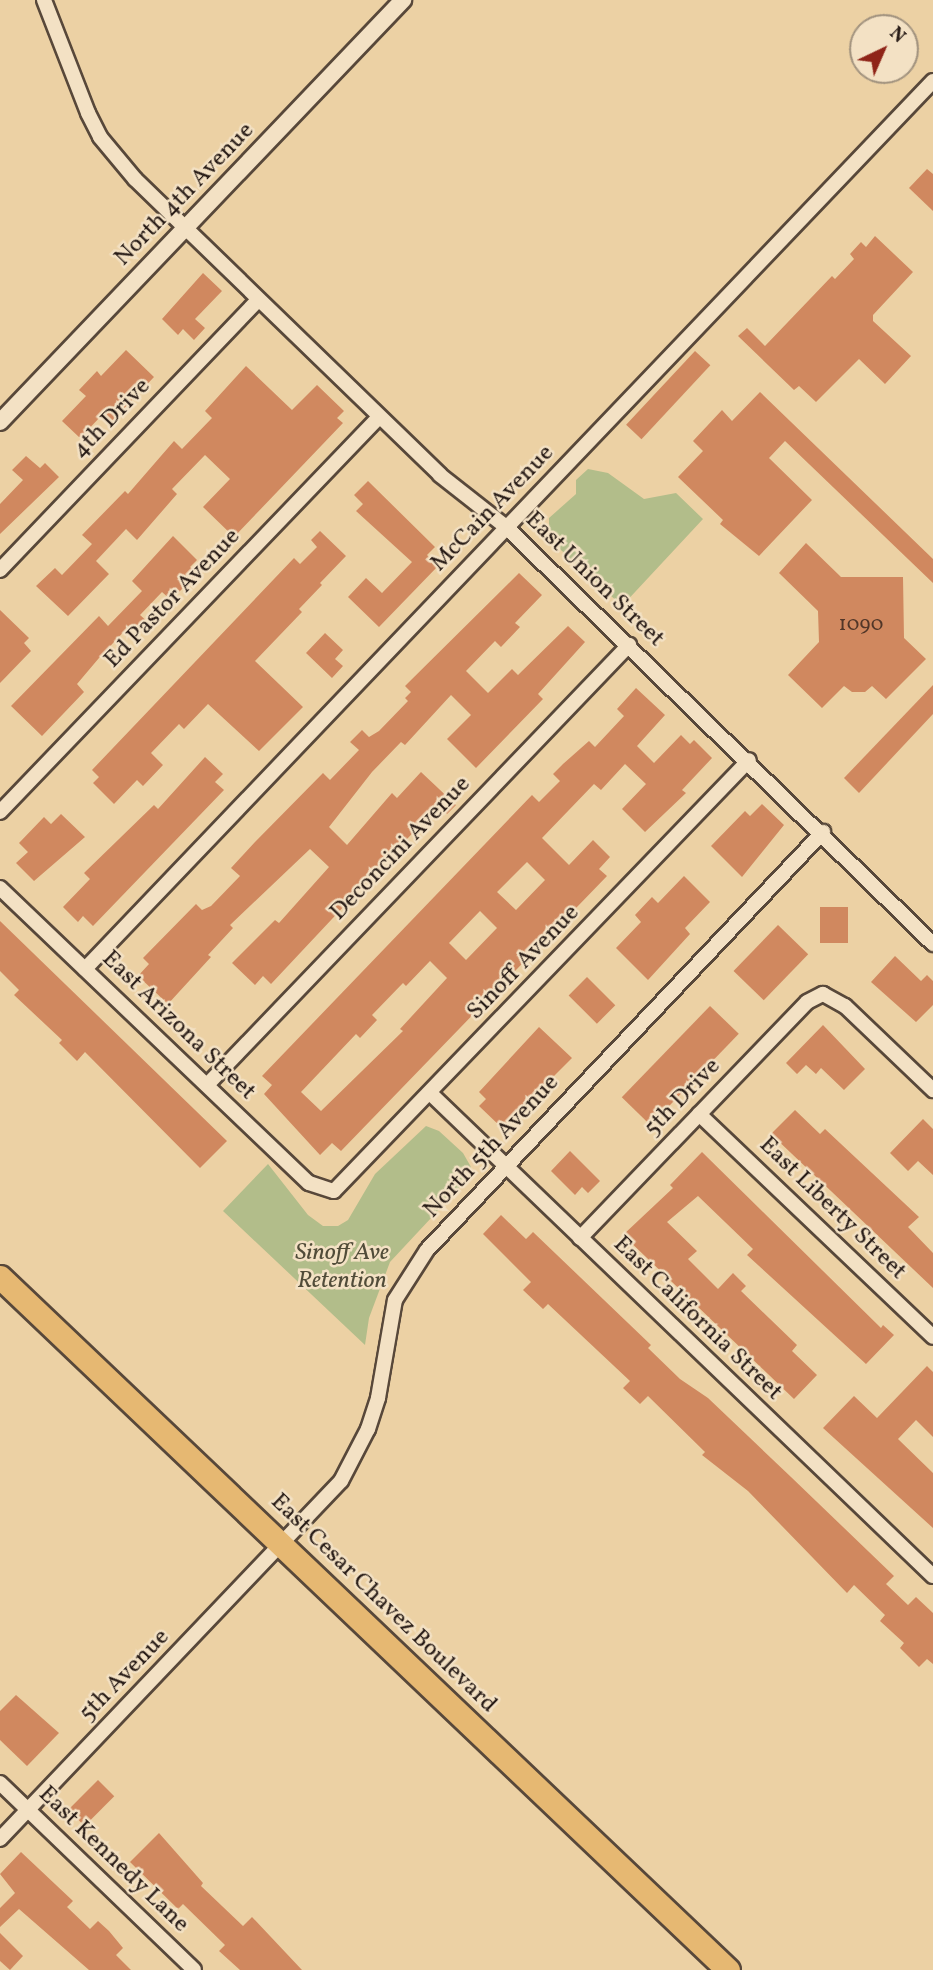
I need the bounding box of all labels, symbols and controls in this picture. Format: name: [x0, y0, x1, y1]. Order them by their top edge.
north arrow: [849, 14, 919, 84]
text: N: [883, 21, 911, 49]
street label: North 4th Avenue: [109, 117, 261, 273]
street label: 4th Drive: [67, 373, 157, 465]
street label: McCain Avenue: [425, 440, 561, 578]
street label: East Union Street: [518, 506, 670, 654]
street label: Ed Pastor Avenue: [99, 523, 247, 675]
house number: 1090: [839, 612, 883, 638]
street label: Deconcini Avenue: [325, 771, 477, 927]
street label: Sinoff Avenue: [463, 900, 585, 1026]
street label: East Arizona Street: [95, 945, 261, 1107]
street label: 5th Drive: [639, 1053, 727, 1143]
street label: North 5th Avenue: [418, 1069, 566, 1225]
street label: East Liberty Street: [752, 1131, 912, 1287]
street label: East California Street: [606, 1231, 788, 1407]
park label: Sinoff Ave Retention: [295, 1240, 389, 1296]
street label: East Cesar Chavez Boulevard: [264, 1488, 502, 1720]
street label: 5th Avenue: [74, 1624, 176, 1728]
street label: East Kennedy Lane: [31, 1781, 195, 1939]

